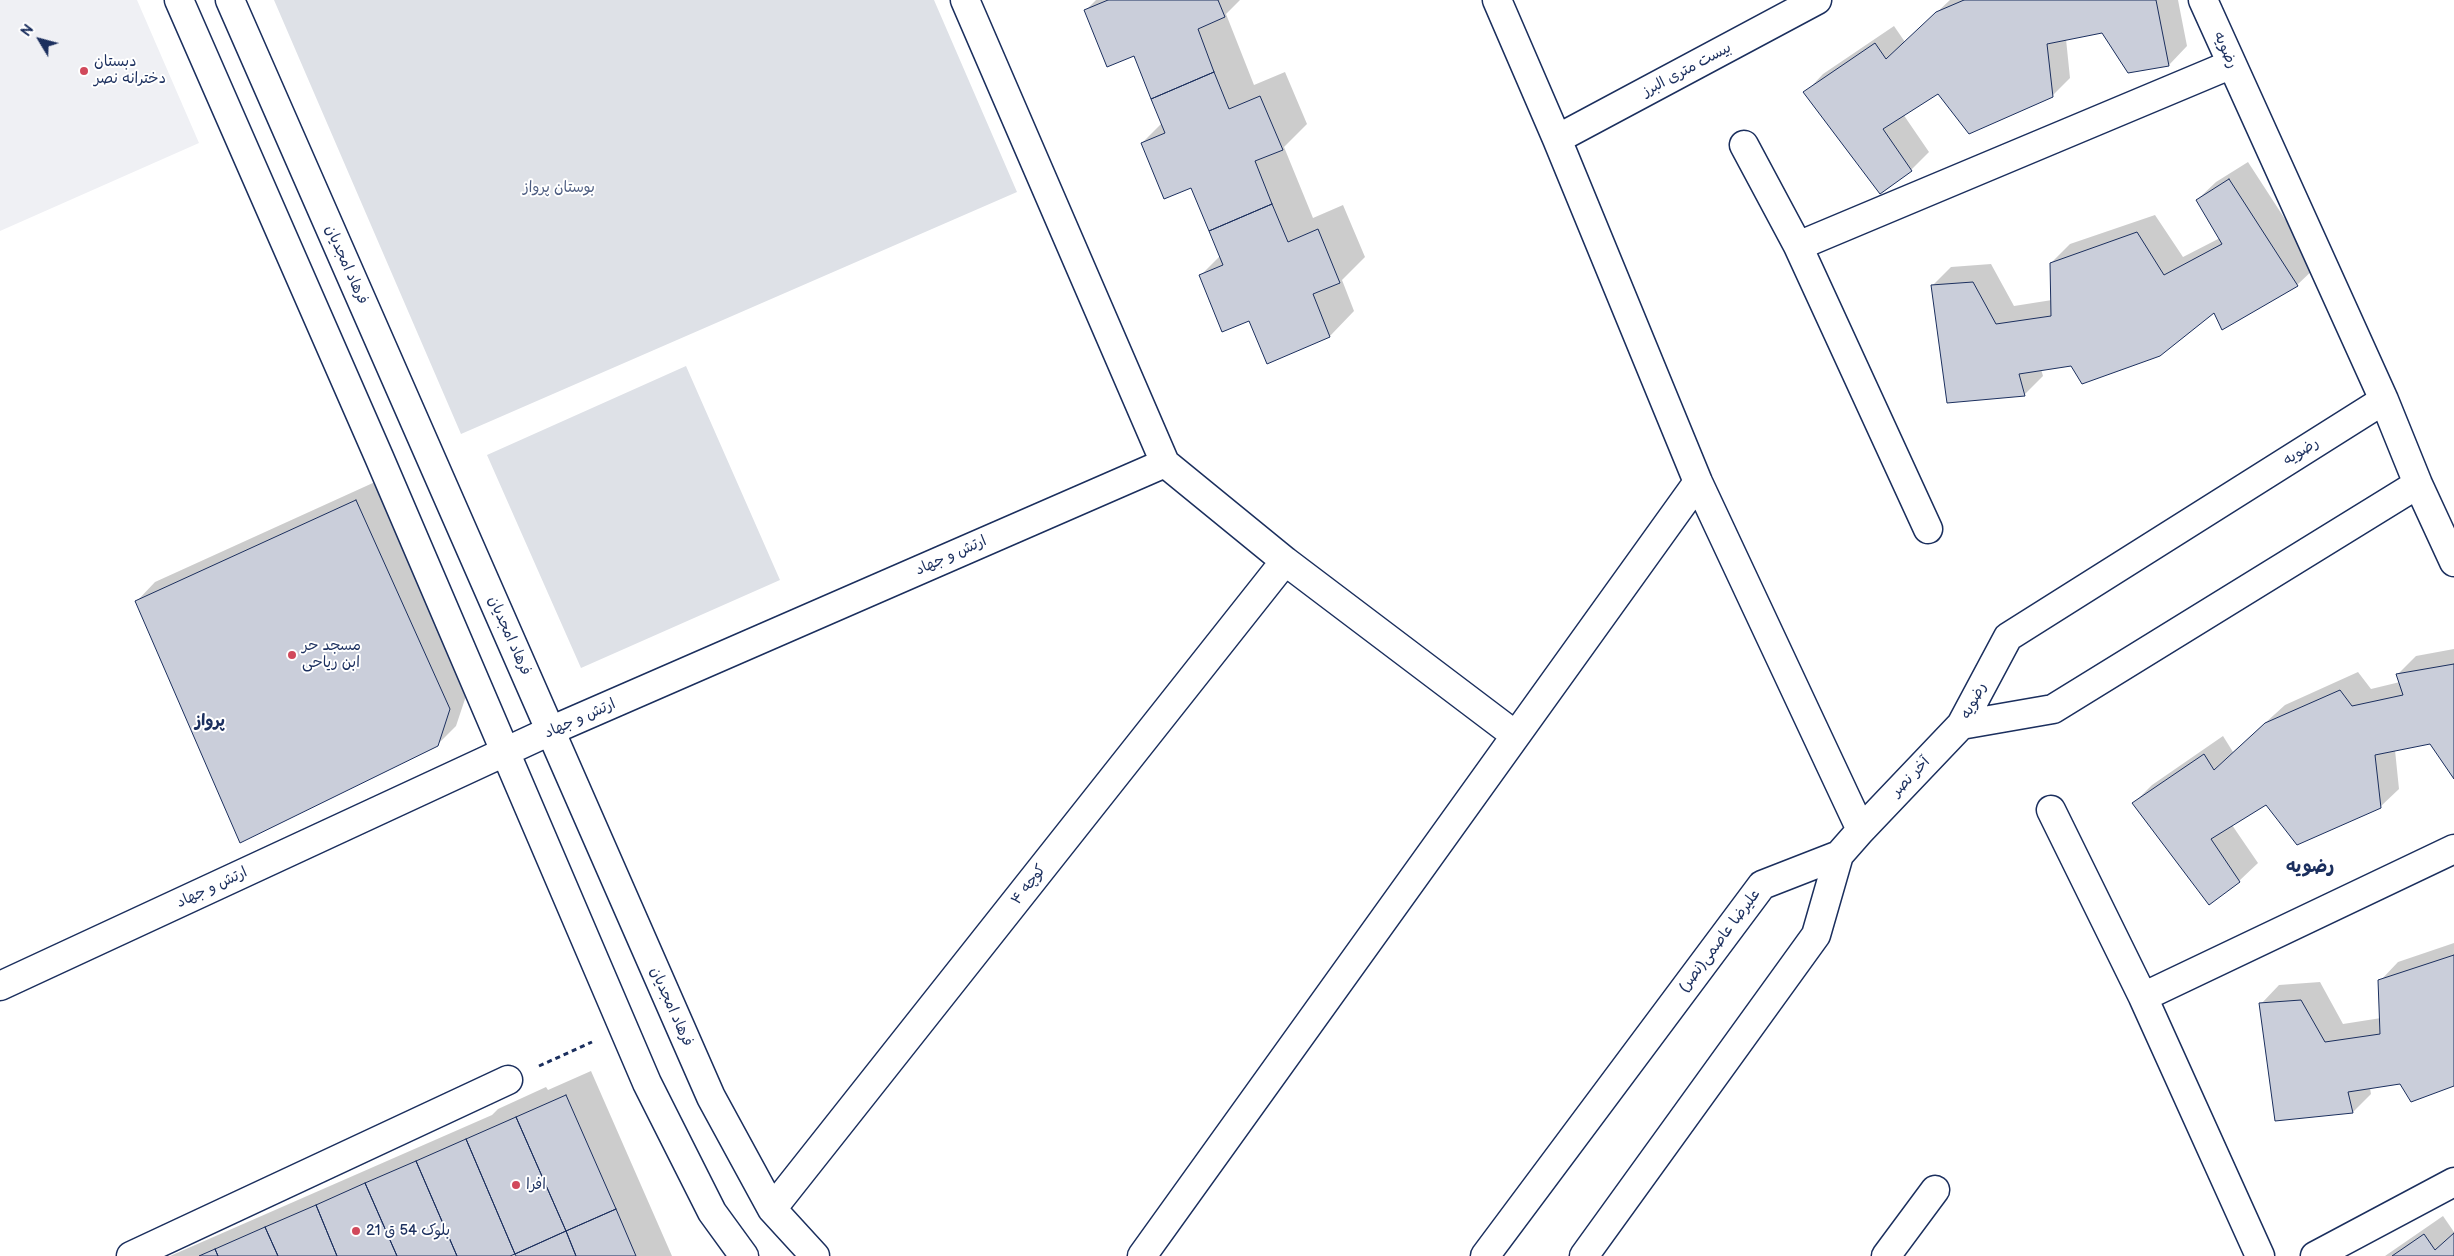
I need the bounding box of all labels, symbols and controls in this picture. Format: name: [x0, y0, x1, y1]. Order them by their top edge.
north arrow: [15, 15, 65, 65]
text: N: [18, 21, 38, 40]
street label: رضویه: [2209, 29, 2241, 71]
street label: بیست متری البرز: [1639, 39, 1735, 101]
place label: دبستان دخترانه نصر: [94, 53, 166, 88]
marker: دبستان دخترانه نصر: [78, 65, 90, 77]
park label: بوستان پرواز: [523, 179, 595, 197]
street label: فرهاد امجدیان: [321, 223, 371, 307]
street label: رضویه: [2280, 434, 2322, 470]
street label: ارتش و جهاد: [912, 532, 990, 580]
street label: فرهاد امجدیان: [484, 594, 534, 678]
place label: مسجد حر ابن ریاحی: [302, 637, 361, 672]
marker: مسجد حر ابن ریاحی: [286, 649, 298, 661]
street label: رضویه: [1957, 680, 1991, 722]
street label: ارتش و جهاد: [541, 695, 619, 743]
district label: پرواز: [195, 712, 225, 732]
street label: آخر نصر: [1888, 753, 1934, 801]
district label: رضویه: [2286, 856, 2334, 878]
street label: کوچه ۴: [1008, 861, 1050, 909]
street label: ارتش و جهاد: [174, 864, 250, 912]
street label: علیرضا عاصمی(نصر): [1675, 886, 1765, 996]
street label: فرهاد امجدیان: [646, 965, 696, 1049]
place label: افرا: [526, 1176, 546, 1194]
marker: افرا: [510, 1179, 522, 1191]
place label: بلوک 54 ق 21: [366, 1222, 450, 1240]
marker: بلوک 54 ق 21: [350, 1225, 362, 1237]

